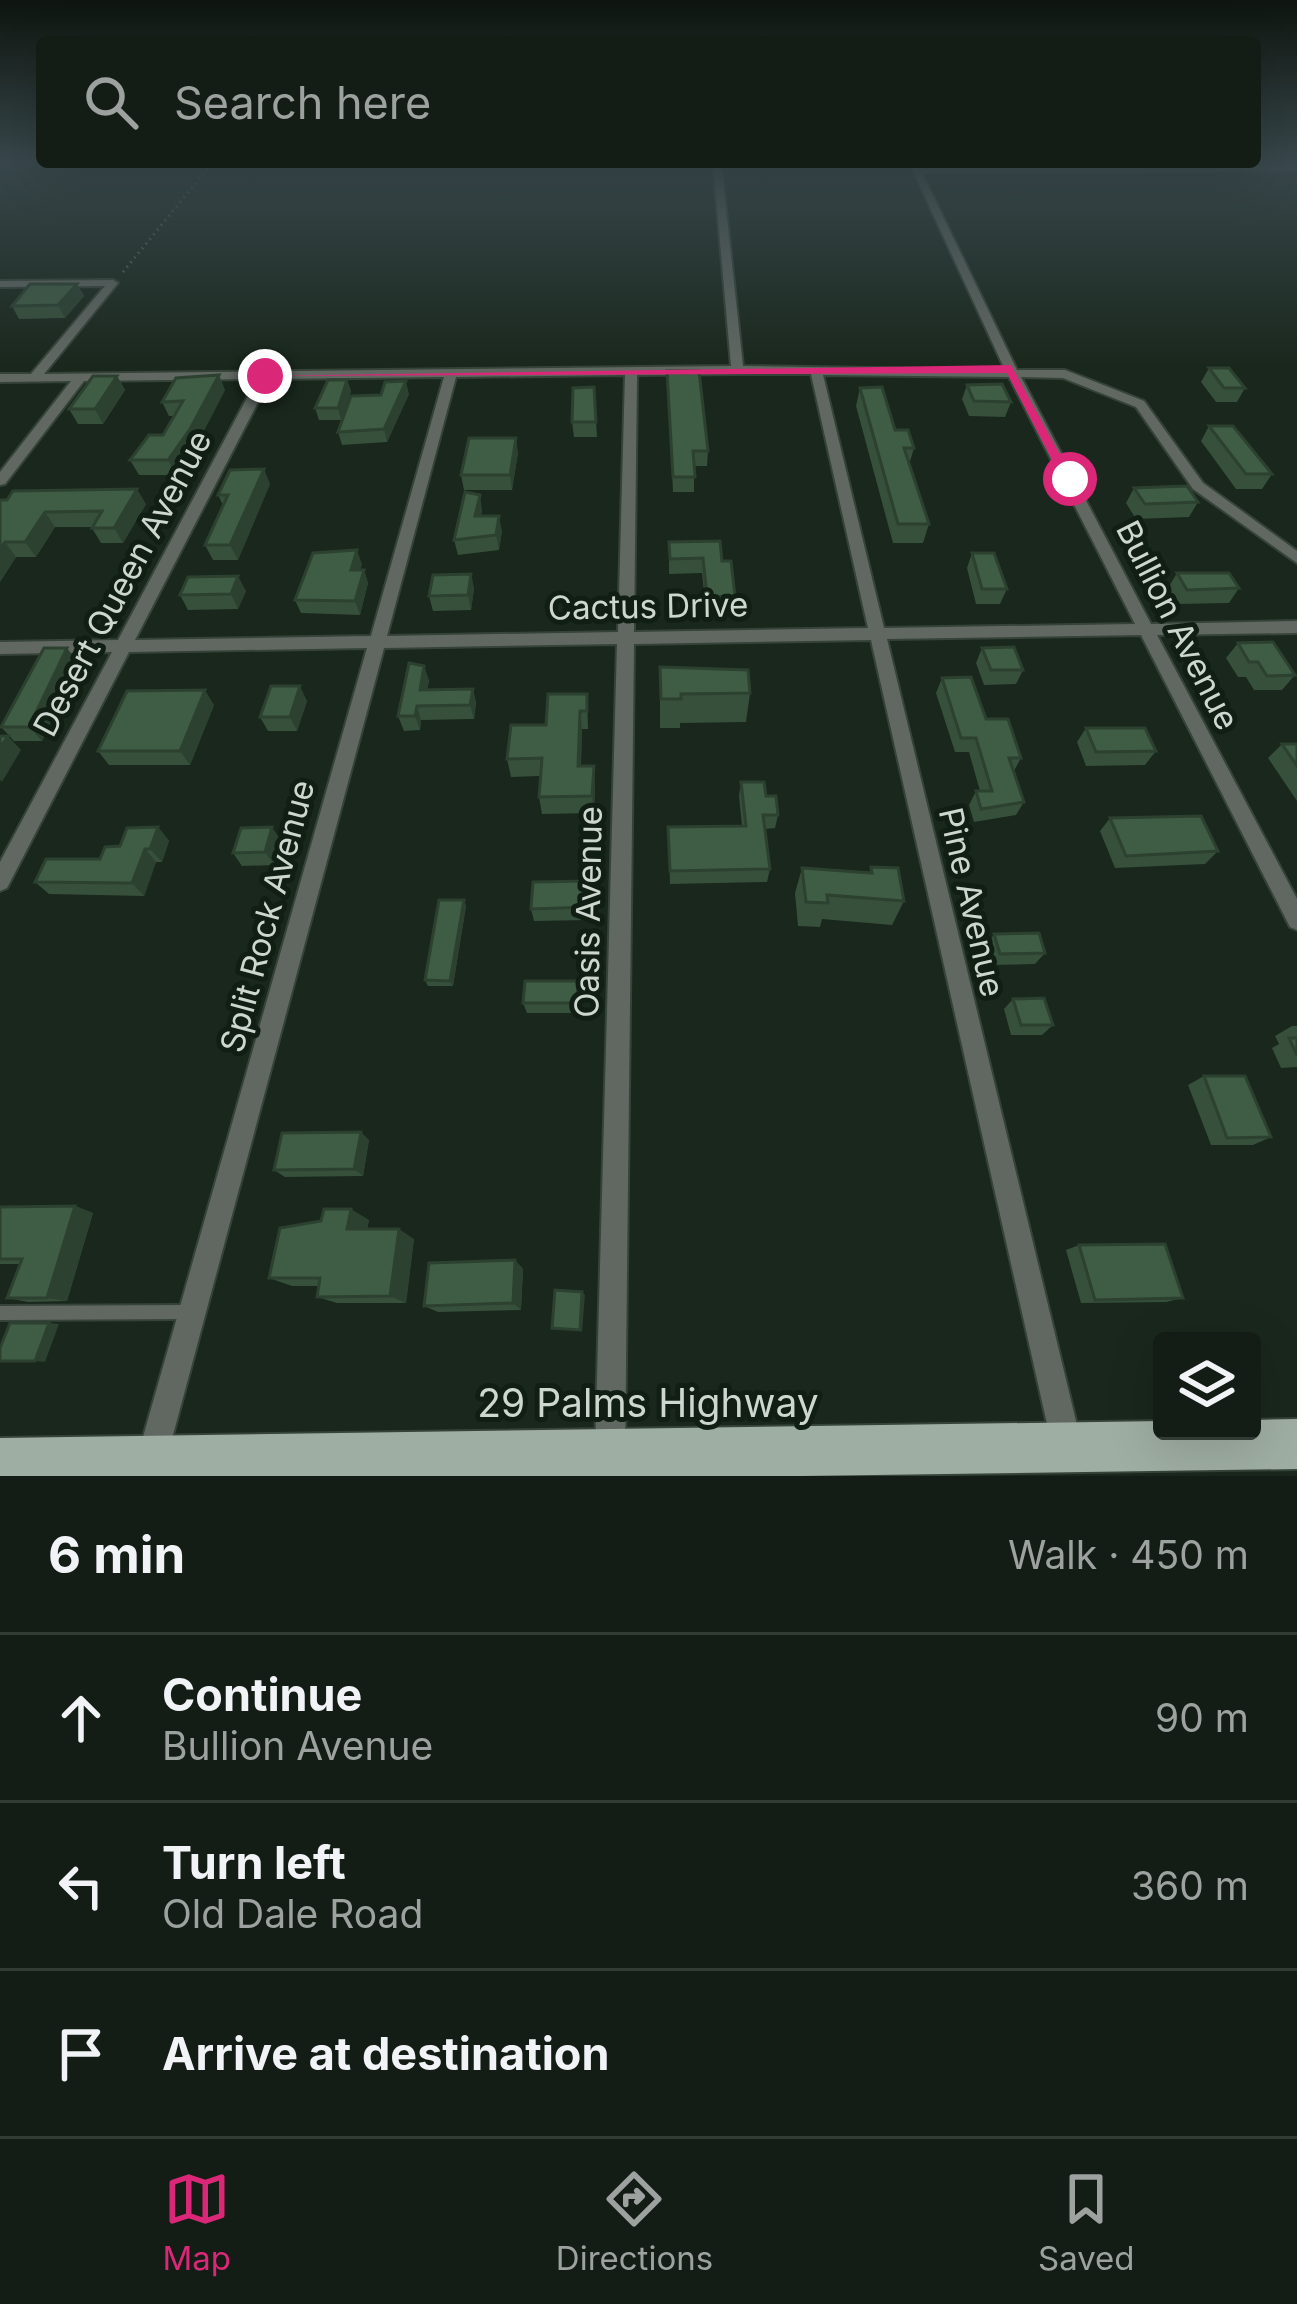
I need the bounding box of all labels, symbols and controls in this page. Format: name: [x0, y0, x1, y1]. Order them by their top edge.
search box: [36, 36, 1261, 168]
icon: search: [78, 69, 144, 135]
text: Search here: [174, 75, 431, 130]
route end: [238, 349, 292, 403]
street label: Desert Queen Avenue: [24, 423, 220, 743]
route start: [1043, 452, 1097, 506]
street label: Bullion Avenue: [1108, 514, 1248, 736]
street label: Cactus Drive: [547, 584, 749, 628]
street label: Split Rock Avenue: [211, 776, 323, 1056]
street label: Pine Avenue: [931, 803, 1013, 1001]
street label: Oasis Avenue: [566, 806, 610, 1018]
map controls: [1153, 1332, 1261, 1440]
button: layers: [1153, 1332, 1261, 1440]
street label: 29 Palms Highway: [477, 1379, 819, 1426]
text: 6 min: [48, 1524, 185, 1585]
text: Walk · 450 m: [1008, 1531, 1249, 1578]
text: Continue: [162, 1667, 362, 1722]
icon: ahead: [48, 1685, 114, 1751]
text: 90 m: [1155, 1694, 1249, 1741]
text: Bullion Avenue: [162, 1722, 433, 1769]
text: Turn left: [162, 1835, 346, 1890]
icon: left: [48, 1853, 114, 1919]
text: 360 m: [1131, 1862, 1249, 1909]
text: Old Dale Road: [162, 1890, 423, 1937]
icon: arrive: [48, 2021, 114, 2087]
text: Arrive at destination: [162, 2026, 609, 2081]
tab: Map: [162, 2166, 231, 2278]
tab: Directions: [556, 2166, 713, 2278]
tab: Saved: [1038, 2166, 1135, 2278]

